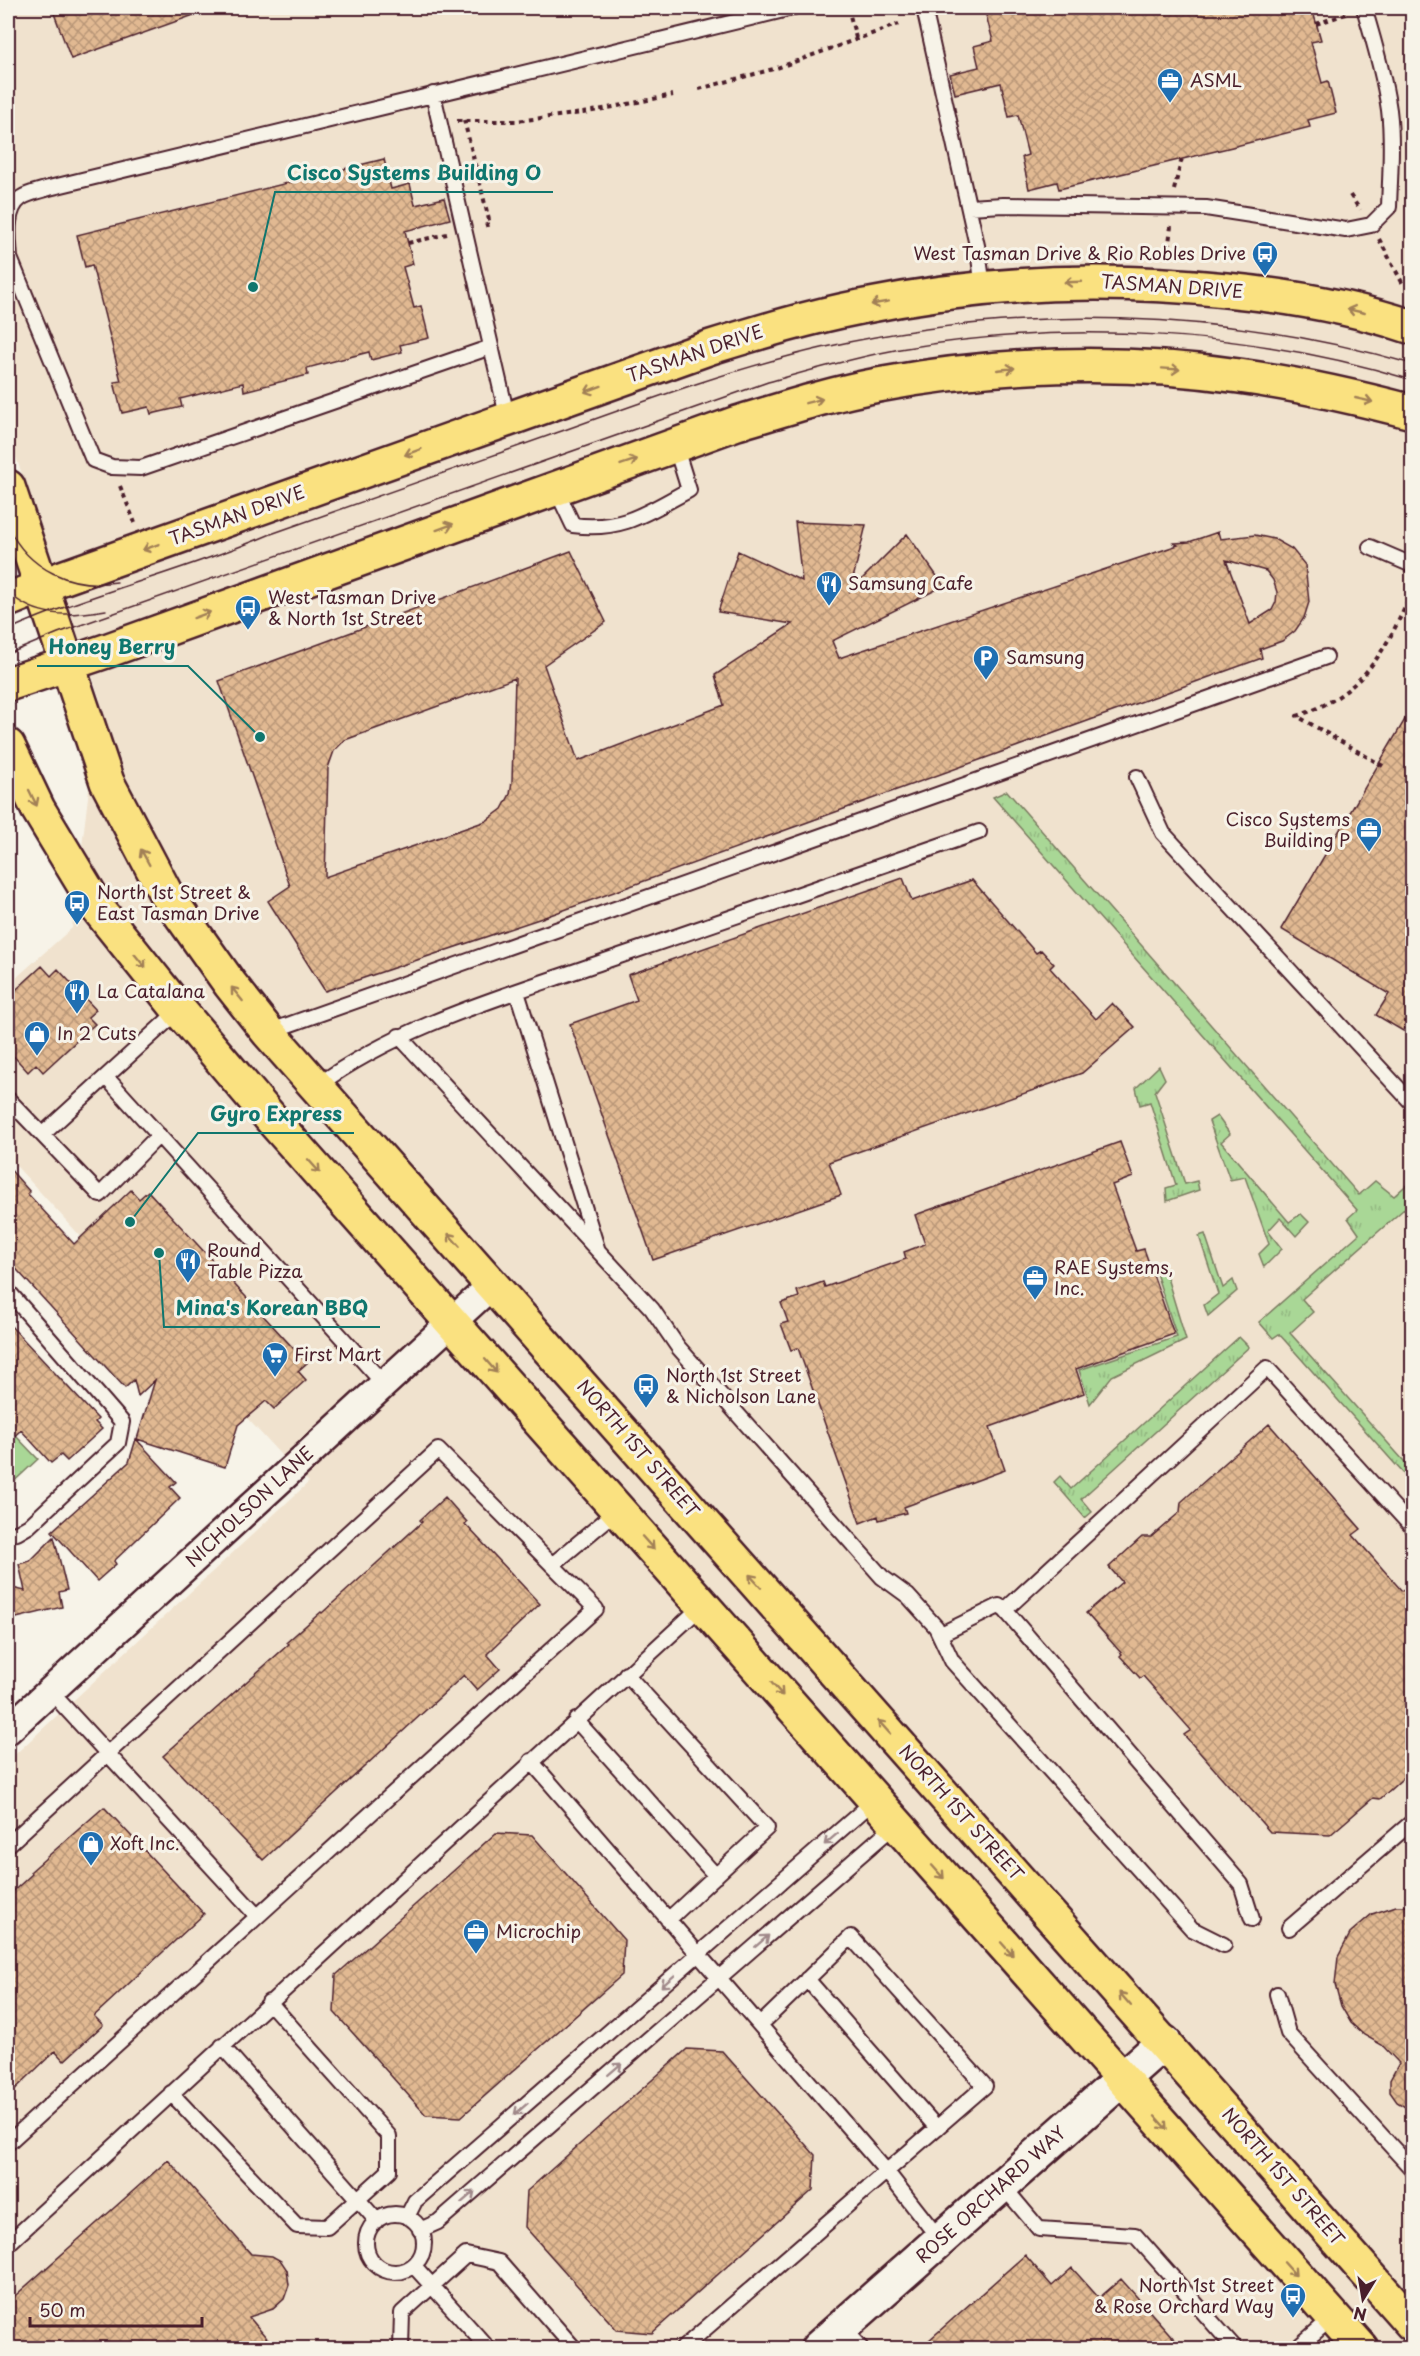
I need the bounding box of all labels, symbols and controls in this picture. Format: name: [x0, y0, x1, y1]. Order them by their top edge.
office icon: ASML: [1155, 66, 1185, 104]
place label: ASML: [1190, 66, 1242, 93]
callout: Cisco Systems Building O: [275, 154, 553, 192]
text: Cisco Systems Building O: [287, 157, 541, 187]
place label: West Tasman Drive & Rio Robles Drive: [913, 239, 1246, 266]
bus stop icon: West Tasman Drive & Rio Robles Drive: [1250, 239, 1280, 277]
street label: TASMAN DRIVE: [1100, 267, 1244, 304]
one-way arrow: [1064, 277, 1084, 288]
one-way arrow: [870, 298, 890, 309]
one-way arrow: [1347, 305, 1366, 317]
street label: TASMAN DRIVE: [623, 317, 766, 389]
one-way arrow: [996, 363, 1015, 374]
one-way arrow: [1161, 364, 1181, 375]
one-way arrow: [584, 385, 603, 396]
one-way arrow: [804, 394, 823, 406]
one-way arrow: [1354, 394, 1373, 406]
one-way arrow: [405, 448, 423, 459]
one-way arrow: [619, 455, 638, 466]
street label: TASMAN DRIVE: [165, 478, 308, 552]
one-way arrow: [435, 521, 454, 532]
one-way arrow: [142, 542, 161, 553]
restaurant icon: Samsung Cafe: [814, 569, 844, 607]
place label: Samsung Cafe: [848, 569, 973, 596]
place label: West Tasman Drive & North 1st Street: [268, 583, 436, 631]
bus stop icon: West Tasman Drive & North 1st Street: [233, 593, 263, 631]
one-way arrow: [192, 609, 211, 620]
callout: Honey Berry: [37, 628, 188, 666]
text: Honey Berry: [49, 631, 175, 661]
parking icon: Samsung: [971, 643, 1001, 681]
place label: Samsung: [1006, 643, 1085, 670]
one-way arrow: [27, 789, 39, 807]
place label: Cisco Systems Building P: [1225, 805, 1350, 853]
office icon: Cisco Systems Building P: [1354, 815, 1384, 853]
one-way arrow: [139, 849, 151, 866]
place label: North 1st Street & East Tasman Drive: [97, 878, 260, 926]
bus stop icon: North 1st Street & East Tasman Drive: [62, 888, 92, 926]
one-way arrow: [133, 953, 147, 968]
restaurant icon: La Catalana: [62, 977, 92, 1015]
place label: La Catalana: [97, 977, 205, 1004]
one-way arrow: [231, 986, 244, 1002]
shop icon: In 2 Cuts: [22, 1019, 52, 1057]
place label: In 2 Cuts: [57, 1019, 136, 1046]
callout: Gyro Express: [198, 1095, 354, 1133]
text: Gyro Express: [210, 1098, 342, 1128]
one-way arrow: [307, 1159, 321, 1174]
one-way arrow: [447, 1233, 461, 1248]
place label: Round Table Pizza: [207, 1236, 303, 1284]
restaurant icon: Round Table Pizza: [173, 1246, 203, 1284]
place label: RAE Systems, Inc.: [1054, 1253, 1173, 1301]
office icon: RAE Systems, Inc.: [1020, 1263, 1050, 1301]
callout: Mina's Korean BBQ: [164, 1289, 380, 1327]
text: Mina's Korean BBQ: [176, 1292, 368, 1322]
supermarket icon: First Mart: [260, 1340, 290, 1378]
place label: First Mart: [294, 1340, 381, 1367]
one-way arrow: [484, 1358, 498, 1373]
place label: North 1st Street & Nicholson Lane: [666, 1361, 816, 1409]
bus stop icon: North 1st Street & Nicholson Lane: [631, 1371, 661, 1409]
street label: NORTH 1ST STREET: [571, 1373, 707, 1523]
street label: NICHOLSON LANE: [179, 1439, 319, 1573]
one-way arrow: [641, 1536, 655, 1551]
one-way arrow: [748, 1574, 762, 1589]
one-way arrow: [770, 1682, 784, 1697]
one-way arrow: [877, 1720, 891, 1735]
street label: NORTH 1ST STREET: [893, 1738, 1031, 1887]
shop icon: Xoft Inc.: [76, 1829, 106, 1867]
place label: Xoft Inc.: [110, 1829, 180, 1856]
one-way arrow: [824, 1832, 839, 1846]
one-way arrow: [931, 1864, 945, 1879]
office icon: Microchip: [461, 1917, 491, 1955]
place label: Microchip: [496, 1917, 581, 1944]
one-way arrow: [754, 1934, 769, 1948]
one-way arrow: [1000, 1941, 1014, 1956]
one-way arrow: [661, 1974, 676, 1988]
one-way arrow: [1118, 1991, 1132, 2006]
one-way arrow: [607, 2062, 622, 2076]
street label: NORTH 1ST STREET: [1216, 2101, 1352, 2251]
one-way arrow: [514, 2102, 529, 2116]
one-way arrow: [1154, 2115, 1168, 2130]
street label: ROSE ORCHARD WAY: [909, 2119, 1071, 2269]
one-way arrow: [460, 2190, 475, 2204]
one-way arrow: [1283, 2261, 1297, 2276]
north arrow: [1333, 2269, 1393, 2329]
place label: North 1st Street & Rose Orchard Way: [1094, 2271, 1274, 2319]
bus stop icon: North 1st Street & Rose Orchard Way: [1278, 2281, 1308, 2319]
scale bar: [30, 2290, 202, 2328]
text: 50 m: [39, 2296, 86, 2323]
text: N: [1351, 2302, 1368, 2328]

